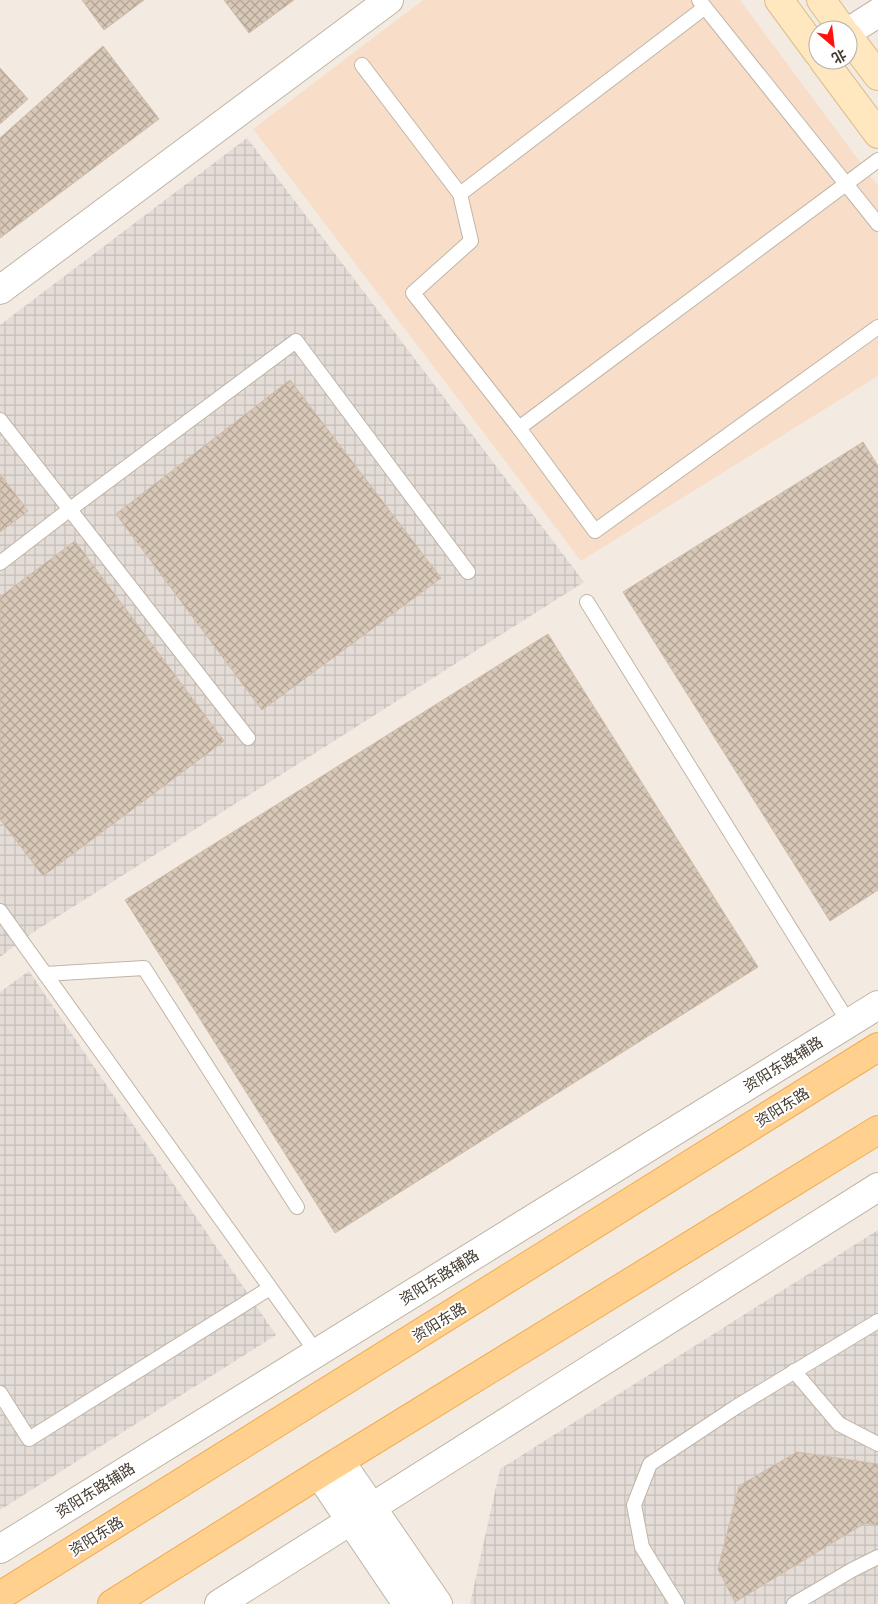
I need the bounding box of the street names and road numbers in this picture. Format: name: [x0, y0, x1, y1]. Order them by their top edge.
street label: 资阳东路辅路: [740, 1032, 826, 1096]
street label: 资阳东路: [752, 1083, 812, 1131]
street label: 资阳东路辅路: [396, 1245, 482, 1309]
street label: 资阳东路: [409, 1298, 469, 1346]
street label: 资阳东路辅路: [52, 1458, 138, 1522]
street label: 资阳东路: [66, 1512, 126, 1560]

